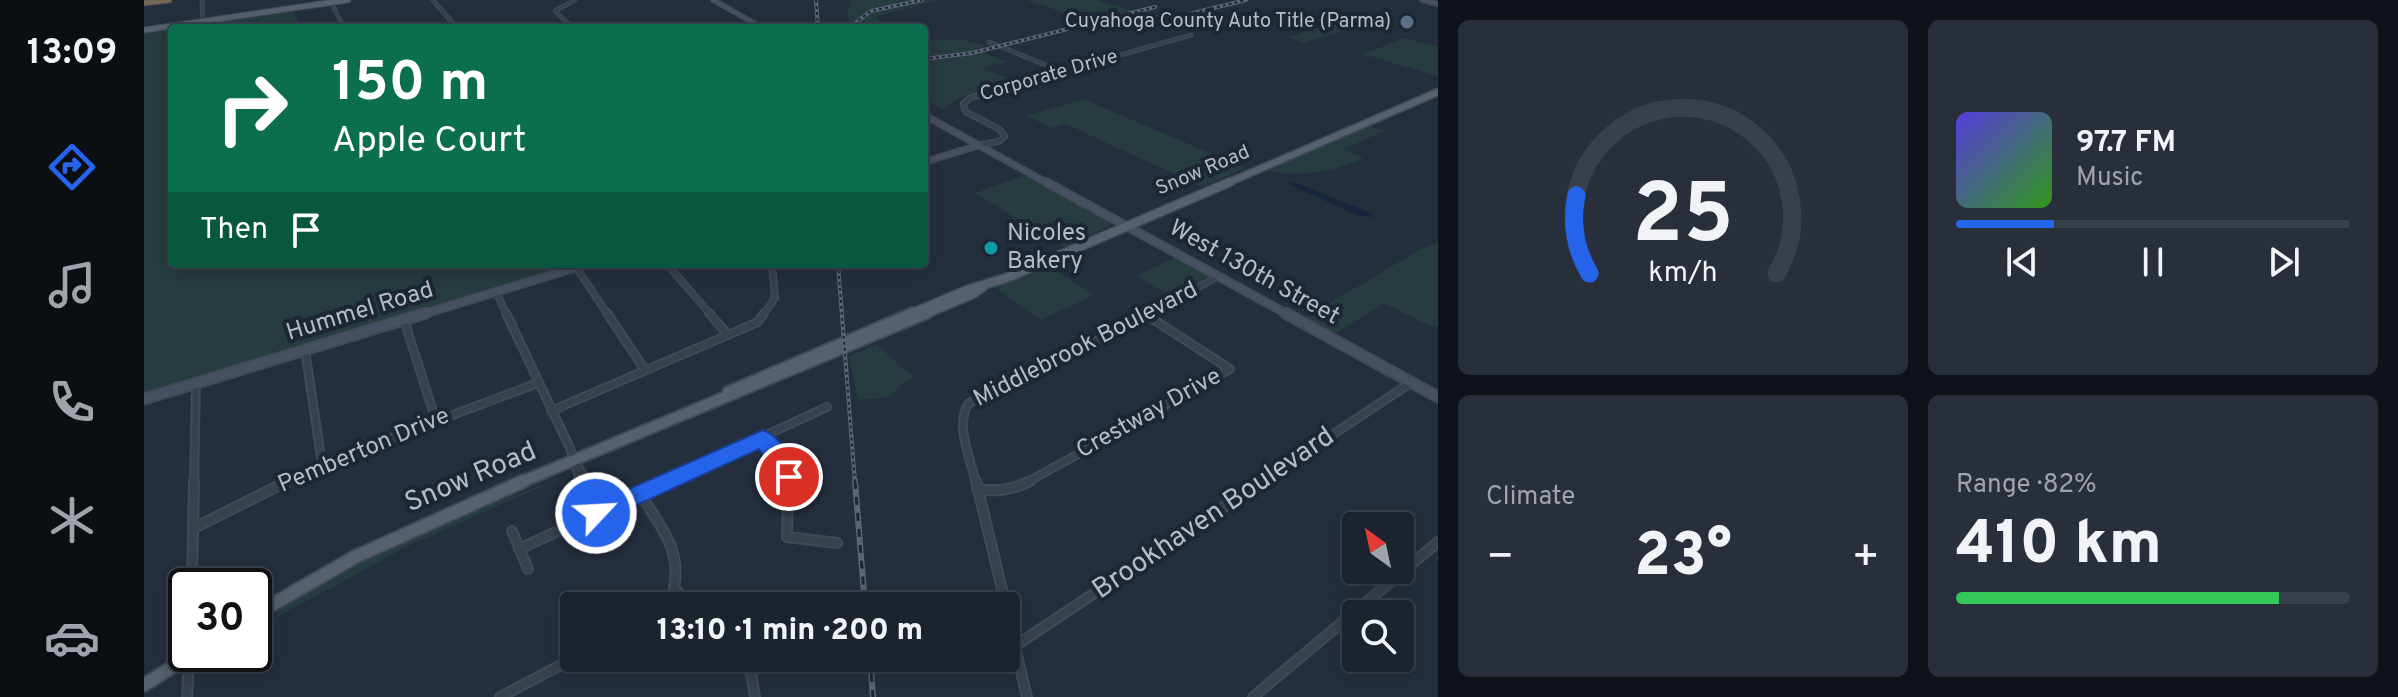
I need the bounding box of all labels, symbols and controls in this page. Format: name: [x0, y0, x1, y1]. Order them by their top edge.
place label: Cuyahoga County Auto Title (Parma): [1065, 9, 1391, 35]
marker: Cuyahoga County Auto Title (Parma): [1398, 13, 1416, 31]
text: 13:09: [27, 31, 117, 77]
street label: Corporate Drive: [977, 44, 1121, 108]
text: 150 m: [332, 50, 488, 120]
icon: right: [200, 56, 304, 160]
text: Apple Court: [332, 119, 526, 165]
text: 97.7 FM: [2076, 125, 2176, 162]
icon: directions: [44, 139, 100, 195]
street label: Snow Road: [1152, 140, 1254, 202]
text: Music: [2076, 162, 2143, 195]
text: 25: [1632, 166, 1734, 271]
icon: arrive: [284, 208, 328, 252]
text: Then: [200, 212, 268, 249]
street label: West 130th Street: [1163, 214, 1345, 332]
place label: Nicoles Bakery: [1007, 219, 1086, 277]
marker: Nicoles Bakery: [982, 239, 1000, 257]
icon: previous: [2000, 240, 2044, 284]
icon: pause: [2131, 240, 2175, 284]
icon: next: [2262, 240, 2306, 284]
text: km/h: [1648, 256, 1718, 292]
icon: music: [44, 257, 100, 313]
street label: Hummel Road: [283, 275, 437, 349]
street label: Middlebrook Boulevard: [969, 275, 1203, 415]
street label: Crestway Drive: [1071, 362, 1227, 466]
icon: phone: [44, 374, 100, 430]
street label: Pemberton Drive: [274, 401, 454, 501]
street label: Brookhaven Boulevard: [1086, 420, 1342, 608]
street label: Snow Road: [400, 434, 542, 522]
pin: [755, 443, 823, 511]
icon: arrive: [767, 455, 811, 499]
text: Range · 82%: [1956, 469, 2097, 502]
position arrow: [554, 471, 638, 555]
text: Climate: [1486, 481, 1575, 514]
icon: climate: [44, 492, 100, 548]
text: 410 km: [1956, 509, 2162, 585]
north arrow: [1342, 512, 1414, 584]
map controls: [1342, 512, 1414, 672]
text: 23°: [1634, 521, 1732, 597]
text: −: [1486, 531, 1514, 587]
text: +: [1852, 531, 1880, 587]
speed limit sign: 30: [168, 568, 272, 672]
button: search: [1342, 600, 1414, 672]
icon: car: [44, 610, 100, 666]
text: 13:10 · 1 min · 200 m: [657, 613, 923, 650]

